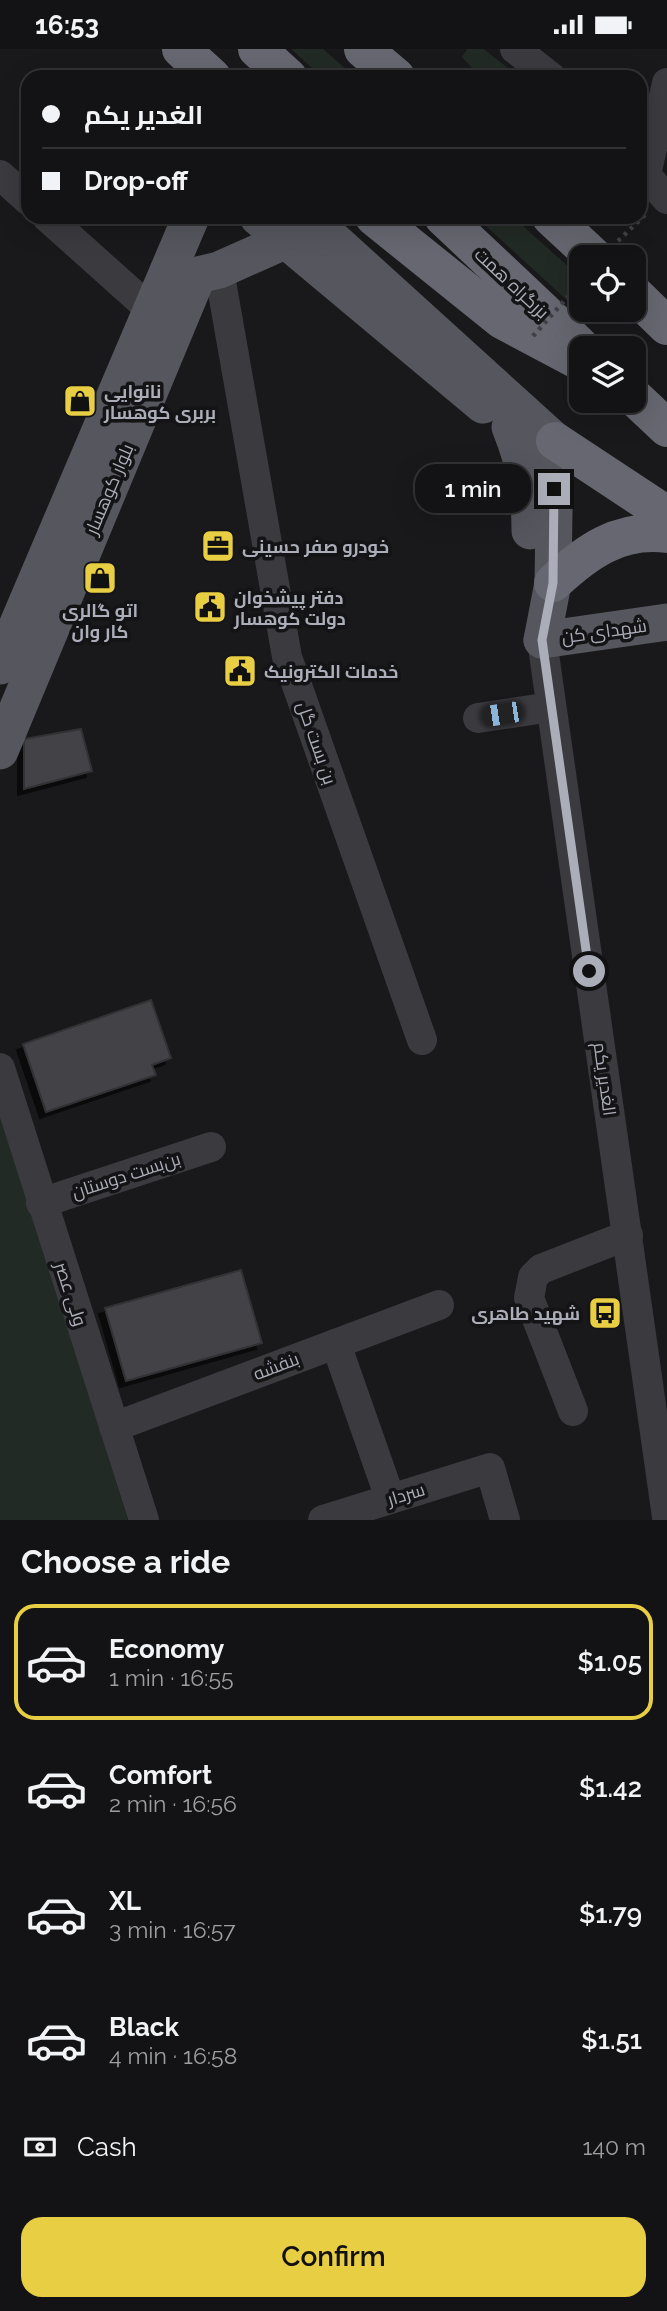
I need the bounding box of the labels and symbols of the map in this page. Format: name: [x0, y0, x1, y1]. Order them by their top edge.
street label: بزرگراه همت: [470, 243, 553, 323]
place label: نانوایی بربری کوهسار: [103, 381, 216, 424]
shop icon: نانوایی بربری کوهسار: [61, 382, 99, 420]
street label: بلوار کوهسار: [80, 441, 138, 539]
callout: 1 min: [414, 465, 530, 513]
route end: [538, 473, 570, 505]
office icon: خودرو صفر حسینی: [199, 527, 237, 565]
place label: خودرو صفر حسینی: [242, 536, 389, 558]
shop icon: اتو گالری کار وان: [81, 559, 119, 597]
place label: دفتر پیشخوان دولت کوهسار: [233, 587, 346, 630]
public building icon: دفتر پیشخوان دولت کوهسار: [191, 588, 229, 626]
place label: اتو گالری کار وان: [62, 600, 138, 643]
street label: شهدای کن: [560, 615, 648, 648]
public building icon: خدمات الکترونیک: [221, 652, 259, 690]
place label: خدمات الکترونیک: [264, 661, 398, 683]
street label: بن بست گل: [292, 699, 341, 788]
car: [480, 700, 525, 728]
route start: [573, 955, 605, 987]
street label: الغدیر یکم: [587, 1041, 621, 1117]
street label: بن‌بست دوستان: [69, 1148, 183, 1203]
street label: ولی عصر: [50, 1258, 91, 1329]
bus stop icon: شهید طاهری: [586, 1294, 624, 1332]
place label: شهید طاهری: [471, 1303, 580, 1325]
street label: بنفشه: [250, 1348, 302, 1384]
street label: سردار: [384, 1478, 428, 1511]

